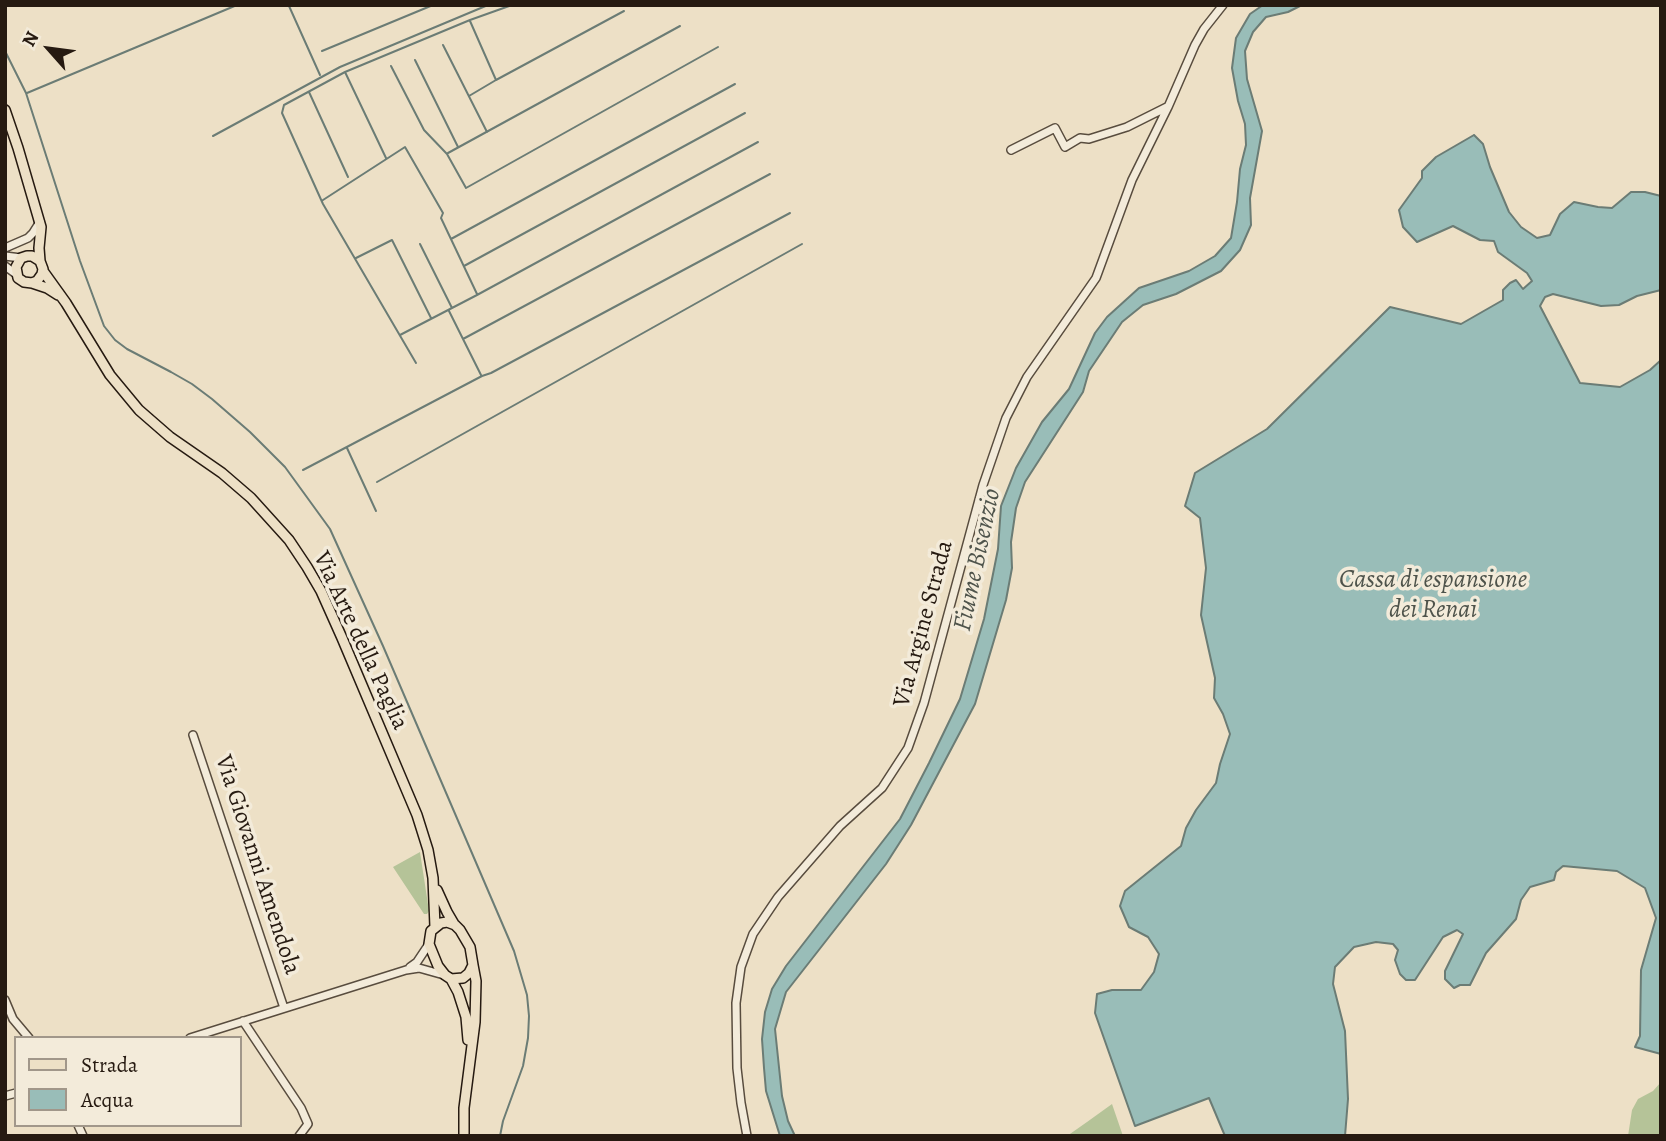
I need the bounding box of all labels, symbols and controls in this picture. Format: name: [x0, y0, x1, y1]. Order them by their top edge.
north arrow: [14, 14, 84, 84]
text: N: [16, 27, 45, 51]
water label: Fiume Bisenzio: [948, 486, 1008, 634]
street label: Via Argine Strada: [888, 537, 960, 711]
street label: Via Arte della Paglia: [306, 547, 414, 735]
water label: Cassa di espansione dei Renai: [1339, 565, 1527, 626]
street label: Via Giovanni Amendola: [208, 752, 306, 978]
legend: [14, 1036, 242, 1127]
text: Strada: [81, 1051, 138, 1079]
text: Acqua: [81, 1086, 134, 1114]

